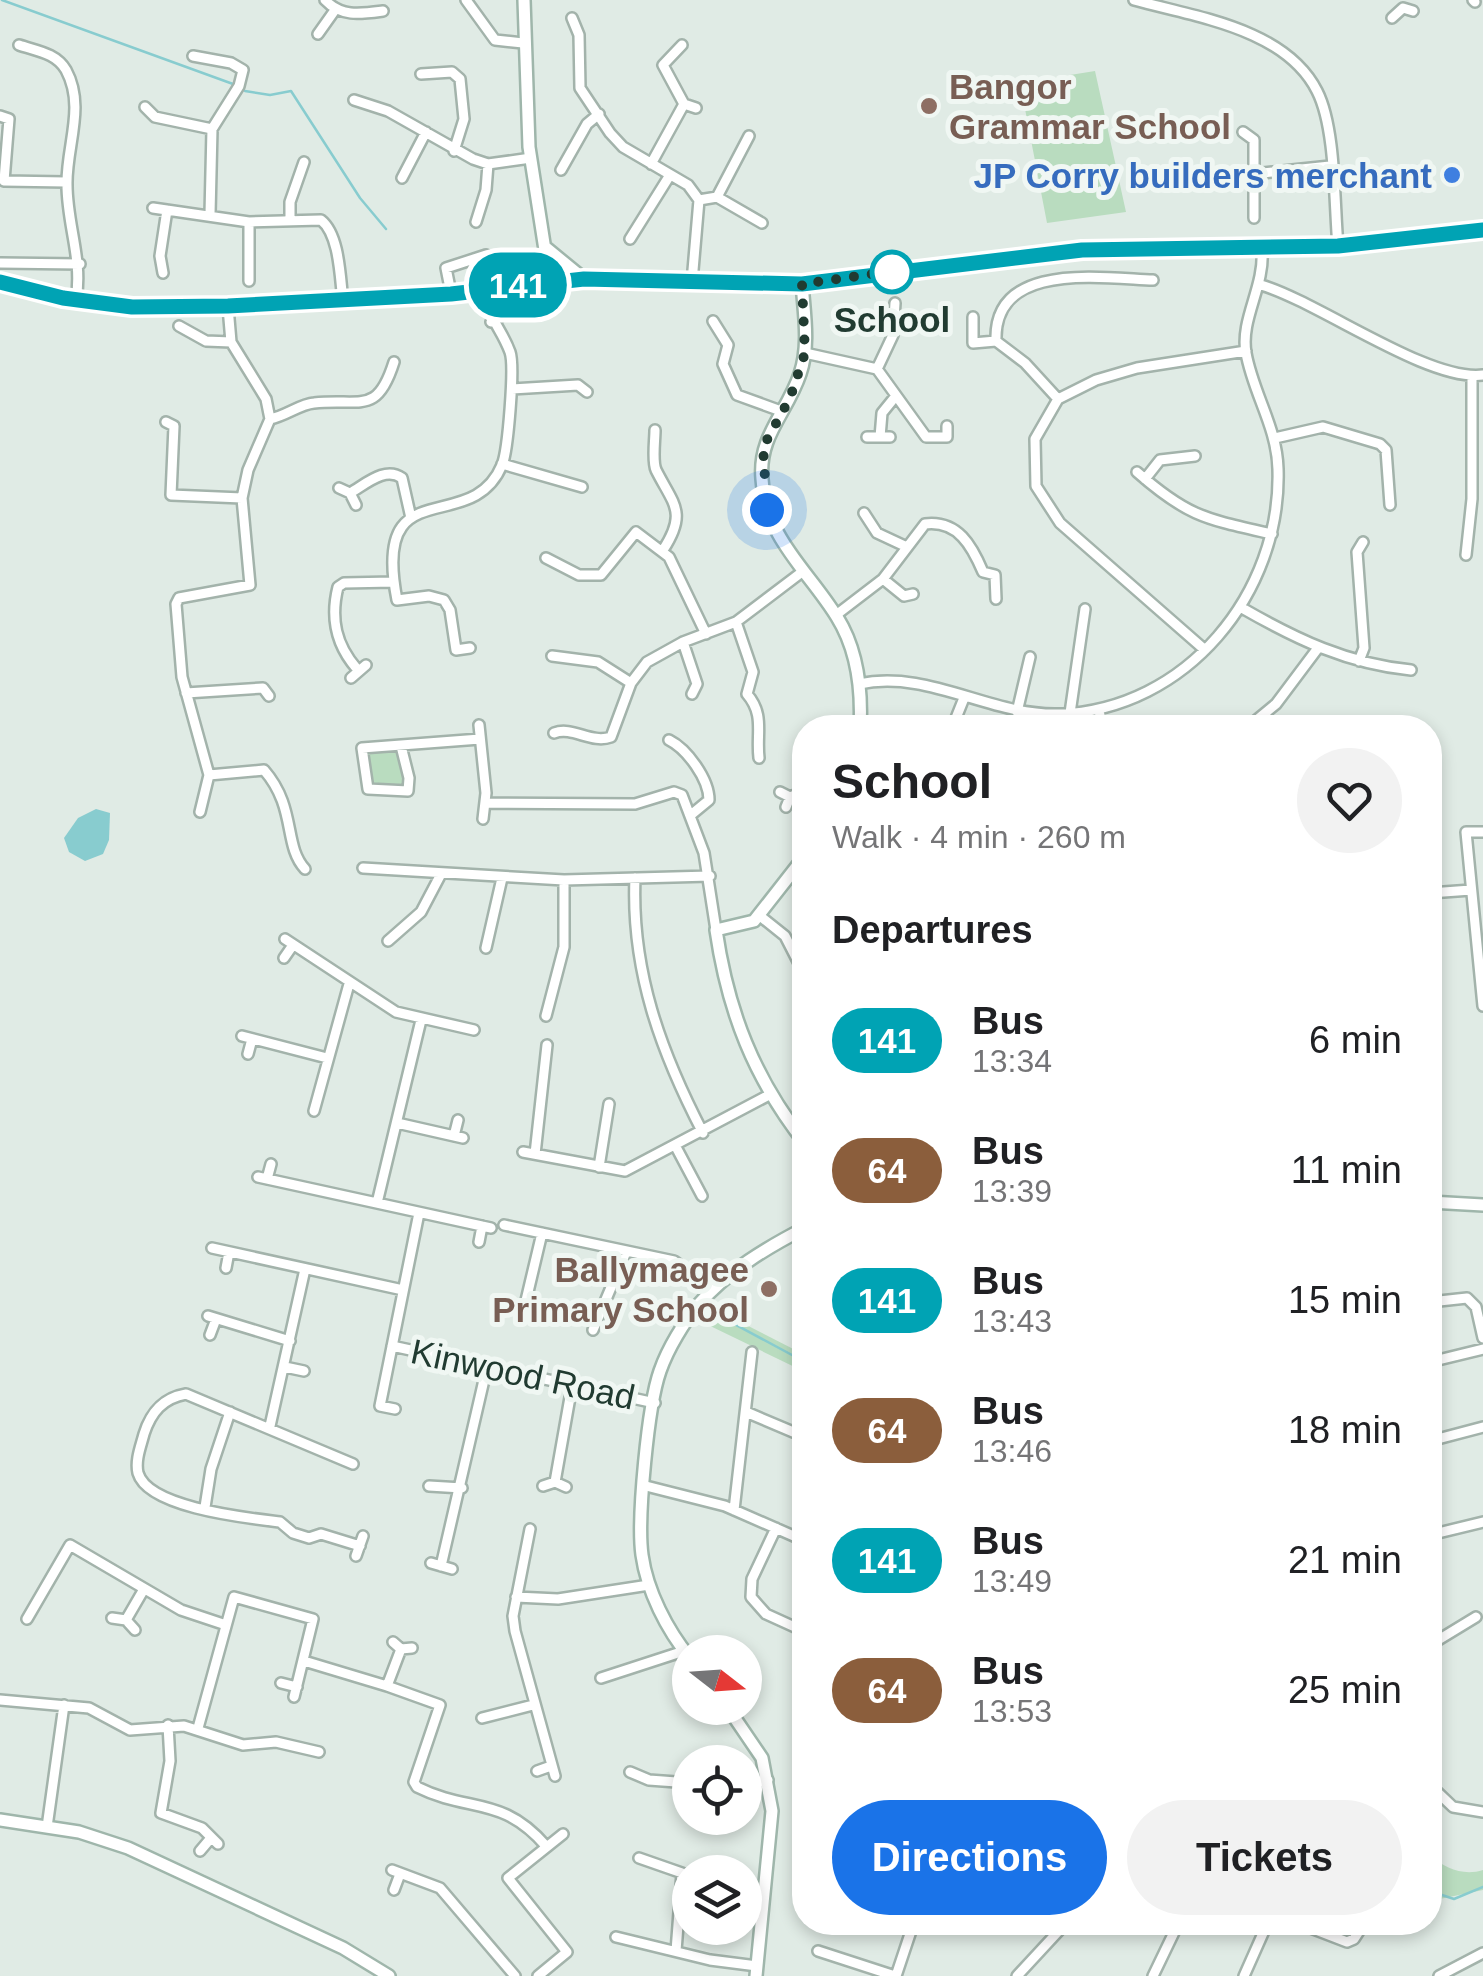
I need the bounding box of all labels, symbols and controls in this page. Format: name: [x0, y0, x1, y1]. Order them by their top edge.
place label: Bangor Grammar School: [949, 67, 1231, 146]
marker: Bangor Grammar School: [918, 95, 940, 117]
place label: JP Corry builders merchant: [974, 156, 1432, 195]
marker: JP Corry builders merchant: [1441, 164, 1463, 186]
marker: School: [871, 251, 913, 293]
line badge: 141: [460, 252, 576, 318]
text: 141: [489, 266, 547, 305]
place label: School: [834, 300, 950, 339]
your location: [742, 485, 792, 535]
button: heart: [1297, 748, 1402, 853]
text: School: [832, 755, 992, 808]
text: Walk · 4 min · 260 m: [832, 819, 1126, 855]
text: Departures: [832, 909, 1033, 951]
text: Bus: [972, 1000, 1044, 1042]
text: 6 min: [1309, 1019, 1402, 1061]
text: 141: [858, 1021, 916, 1060]
text: 13:34: [972, 1043, 1052, 1079]
text: Bus: [972, 1130, 1044, 1172]
text: 11 min: [1291, 1149, 1402, 1191]
text: 64: [868, 1151, 906, 1190]
text: 13:39: [972, 1173, 1052, 1209]
place label: Ballymagee Primary School: [492, 1250, 749, 1329]
text: Bus: [972, 1260, 1044, 1302]
marker: Ballymagee Primary School: [758, 1278, 780, 1300]
text: 15 min: [1288, 1279, 1402, 1321]
text: 141: [858, 1281, 916, 1320]
text: 13:43: [972, 1303, 1052, 1339]
street label: Kinwood Road: [408, 1331, 638, 1417]
text: Bus: [972, 1390, 1044, 1432]
text: 18 min: [1288, 1409, 1402, 1451]
text: 64: [868, 1411, 906, 1450]
text: 13:46: [972, 1433, 1052, 1469]
text: Bus: [972, 1520, 1044, 1562]
text: 21 min: [1288, 1539, 1402, 1581]
text: 141: [858, 1541, 916, 1580]
text: 13:49: [972, 1563, 1052, 1599]
north arrow: [672, 1635, 762, 1725]
map controls: [672, 1635, 762, 1945]
text: Bus: [972, 1650, 1044, 1692]
text: 25 min: [1288, 1669, 1402, 1711]
text: 64: [868, 1671, 906, 1710]
text: 13:53: [972, 1693, 1052, 1729]
button: locate: [672, 1745, 762, 1835]
button: Directions: [832, 1800, 1107, 1915]
button: Tickets: [1127, 1800, 1402, 1915]
button: layers: [672, 1855, 762, 1945]

